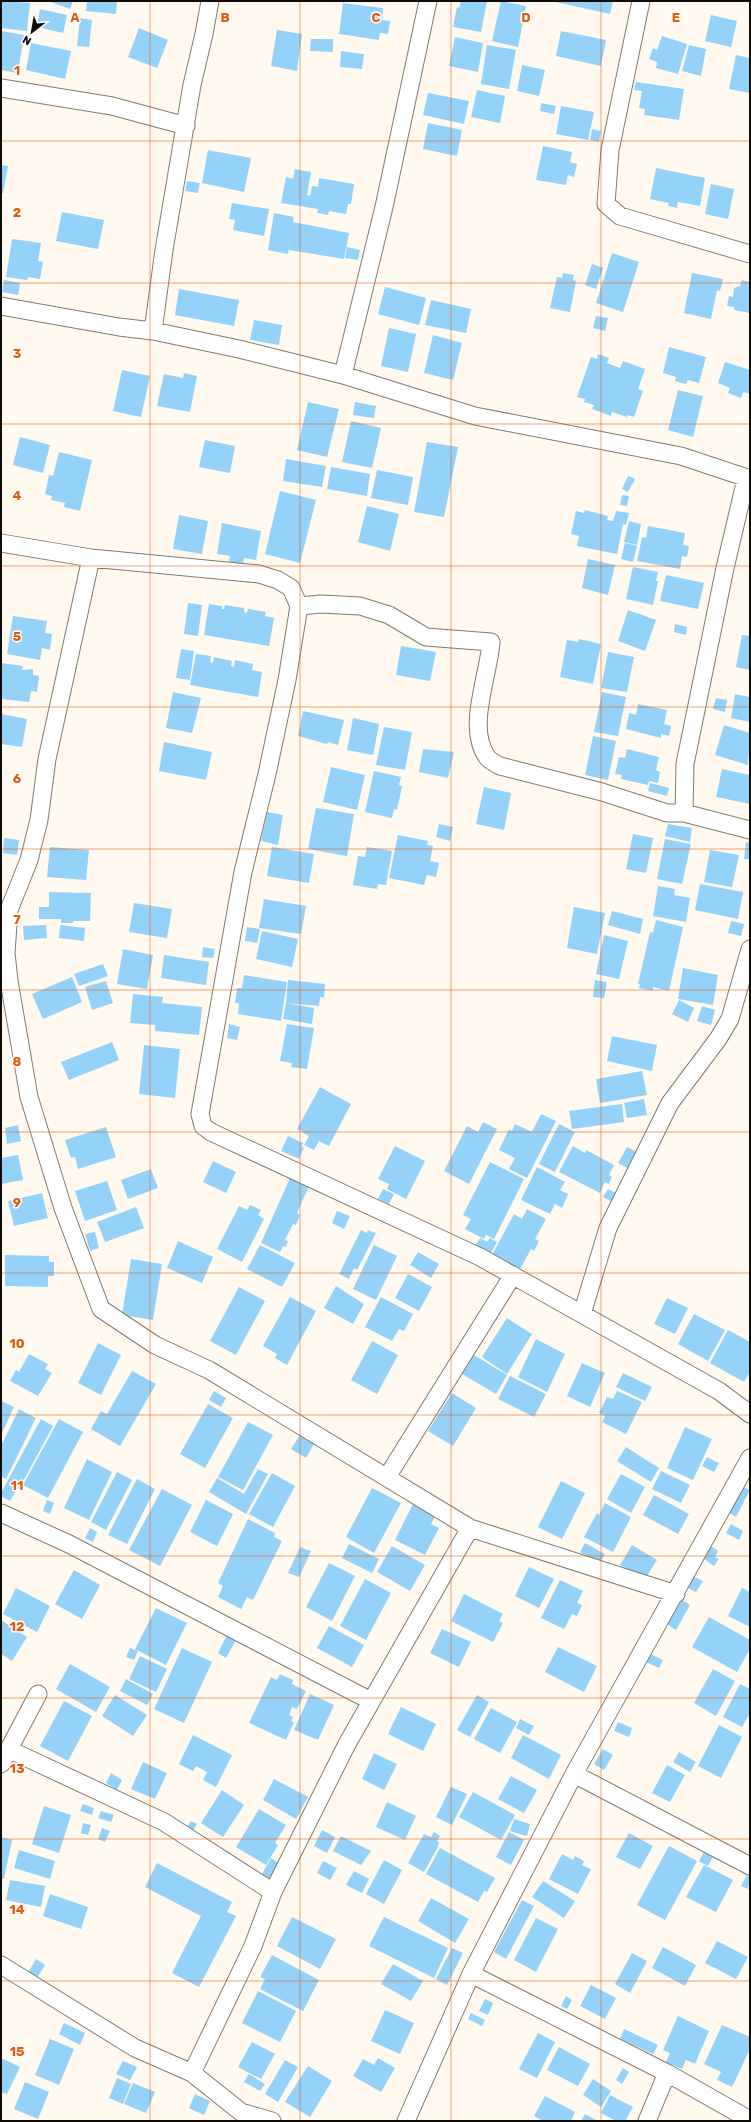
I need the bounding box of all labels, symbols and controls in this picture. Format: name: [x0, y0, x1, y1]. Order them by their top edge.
text: A: [70, 10, 80, 25]
text: B: [220, 10, 230, 25]
text: C: [371, 10, 381, 25]
text: D: [521, 10, 531, 25]
text: E: [672, 10, 680, 25]
north arrow: [12, 12, 52, 52]
text: N: [20, 32, 34, 48]
text: 1: [14, 63, 20, 78]
text: 2: [13, 205, 21, 220]
text: 3: [13, 346, 22, 361]
text: 4: [13, 488, 22, 503]
text: 5: [13, 629, 21, 644]
text: 6: [13, 771, 22, 786]
text: 7: [13, 912, 21, 927]
text: 8: [13, 1054, 22, 1069]
text: 9: [13, 1195, 21, 1210]
text: 10: [9, 1336, 25, 1351]
text: 11: [11, 1478, 23, 1493]
text: 12: [10, 1619, 24, 1634]
text: 13: [9, 1761, 25, 1776]
text: 14: [9, 1902, 25, 1917]
text: 15: [10, 2044, 24, 2059]

